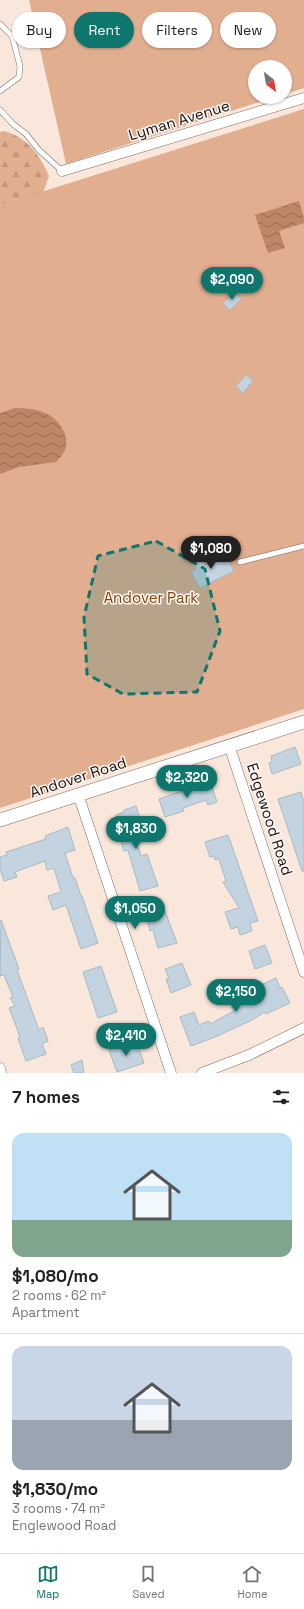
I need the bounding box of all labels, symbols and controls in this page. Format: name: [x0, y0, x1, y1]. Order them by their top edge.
chip: Buy: [12, 12, 66, 48]
chip: Rent: [74, 12, 134, 48]
chip: Filters: [142, 12, 212, 48]
chip: New: [220, 12, 276, 48]
north arrow: [248, 60, 292, 104]
map controls: [248, 60, 292, 104]
street label: Lyman Avenue: [126, 96, 232, 144]
pin: $2,090: [199, 267, 265, 301]
text: $2,090: [210, 271, 254, 288]
pin: $1,080: [178, 536, 244, 570]
text: $1,080: [190, 540, 232, 557]
park label: Andover Park: [104, 588, 198, 607]
street label: Andover Road: [27, 752, 129, 802]
street label: Edgewood Road: [243, 760, 297, 878]
pin: $2,320: [154, 765, 220, 799]
text: $2,320: [165, 769, 209, 786]
pin: $1,830: [103, 816, 169, 850]
text: $1,830: [115, 820, 157, 837]
pin: $1,050: [102, 896, 168, 930]
text: $1,050: [114, 900, 156, 917]
pin: $2,150: [203, 979, 269, 1013]
text: $2,150: [216, 983, 256, 1000]
pin: $2,410: [93, 1023, 159, 1057]
text: $2,410: [105, 1027, 147, 1044]
text: 7 homes: [12, 1086, 80, 1108]
icon: filters: [270, 1086, 292, 1108]
icon: home: [116, 1159, 188, 1231]
text: $1,080/mo: [12, 1265, 99, 1287]
text: 2 rooms · 62 m²: [12, 1287, 106, 1304]
text: Apartment: [12, 1304, 80, 1321]
icon: home: [116, 1372, 188, 1444]
text: $1,830/mo: [12, 1478, 98, 1500]
text: 3 rooms · 74 m²: [12, 1500, 105, 1517]
text: Englewood Road: [12, 1517, 116, 1534]
tab: Map: [36, 1563, 59, 1601]
tab: Saved: [132, 1563, 164, 1601]
tab: Home: [237, 1563, 267, 1601]

